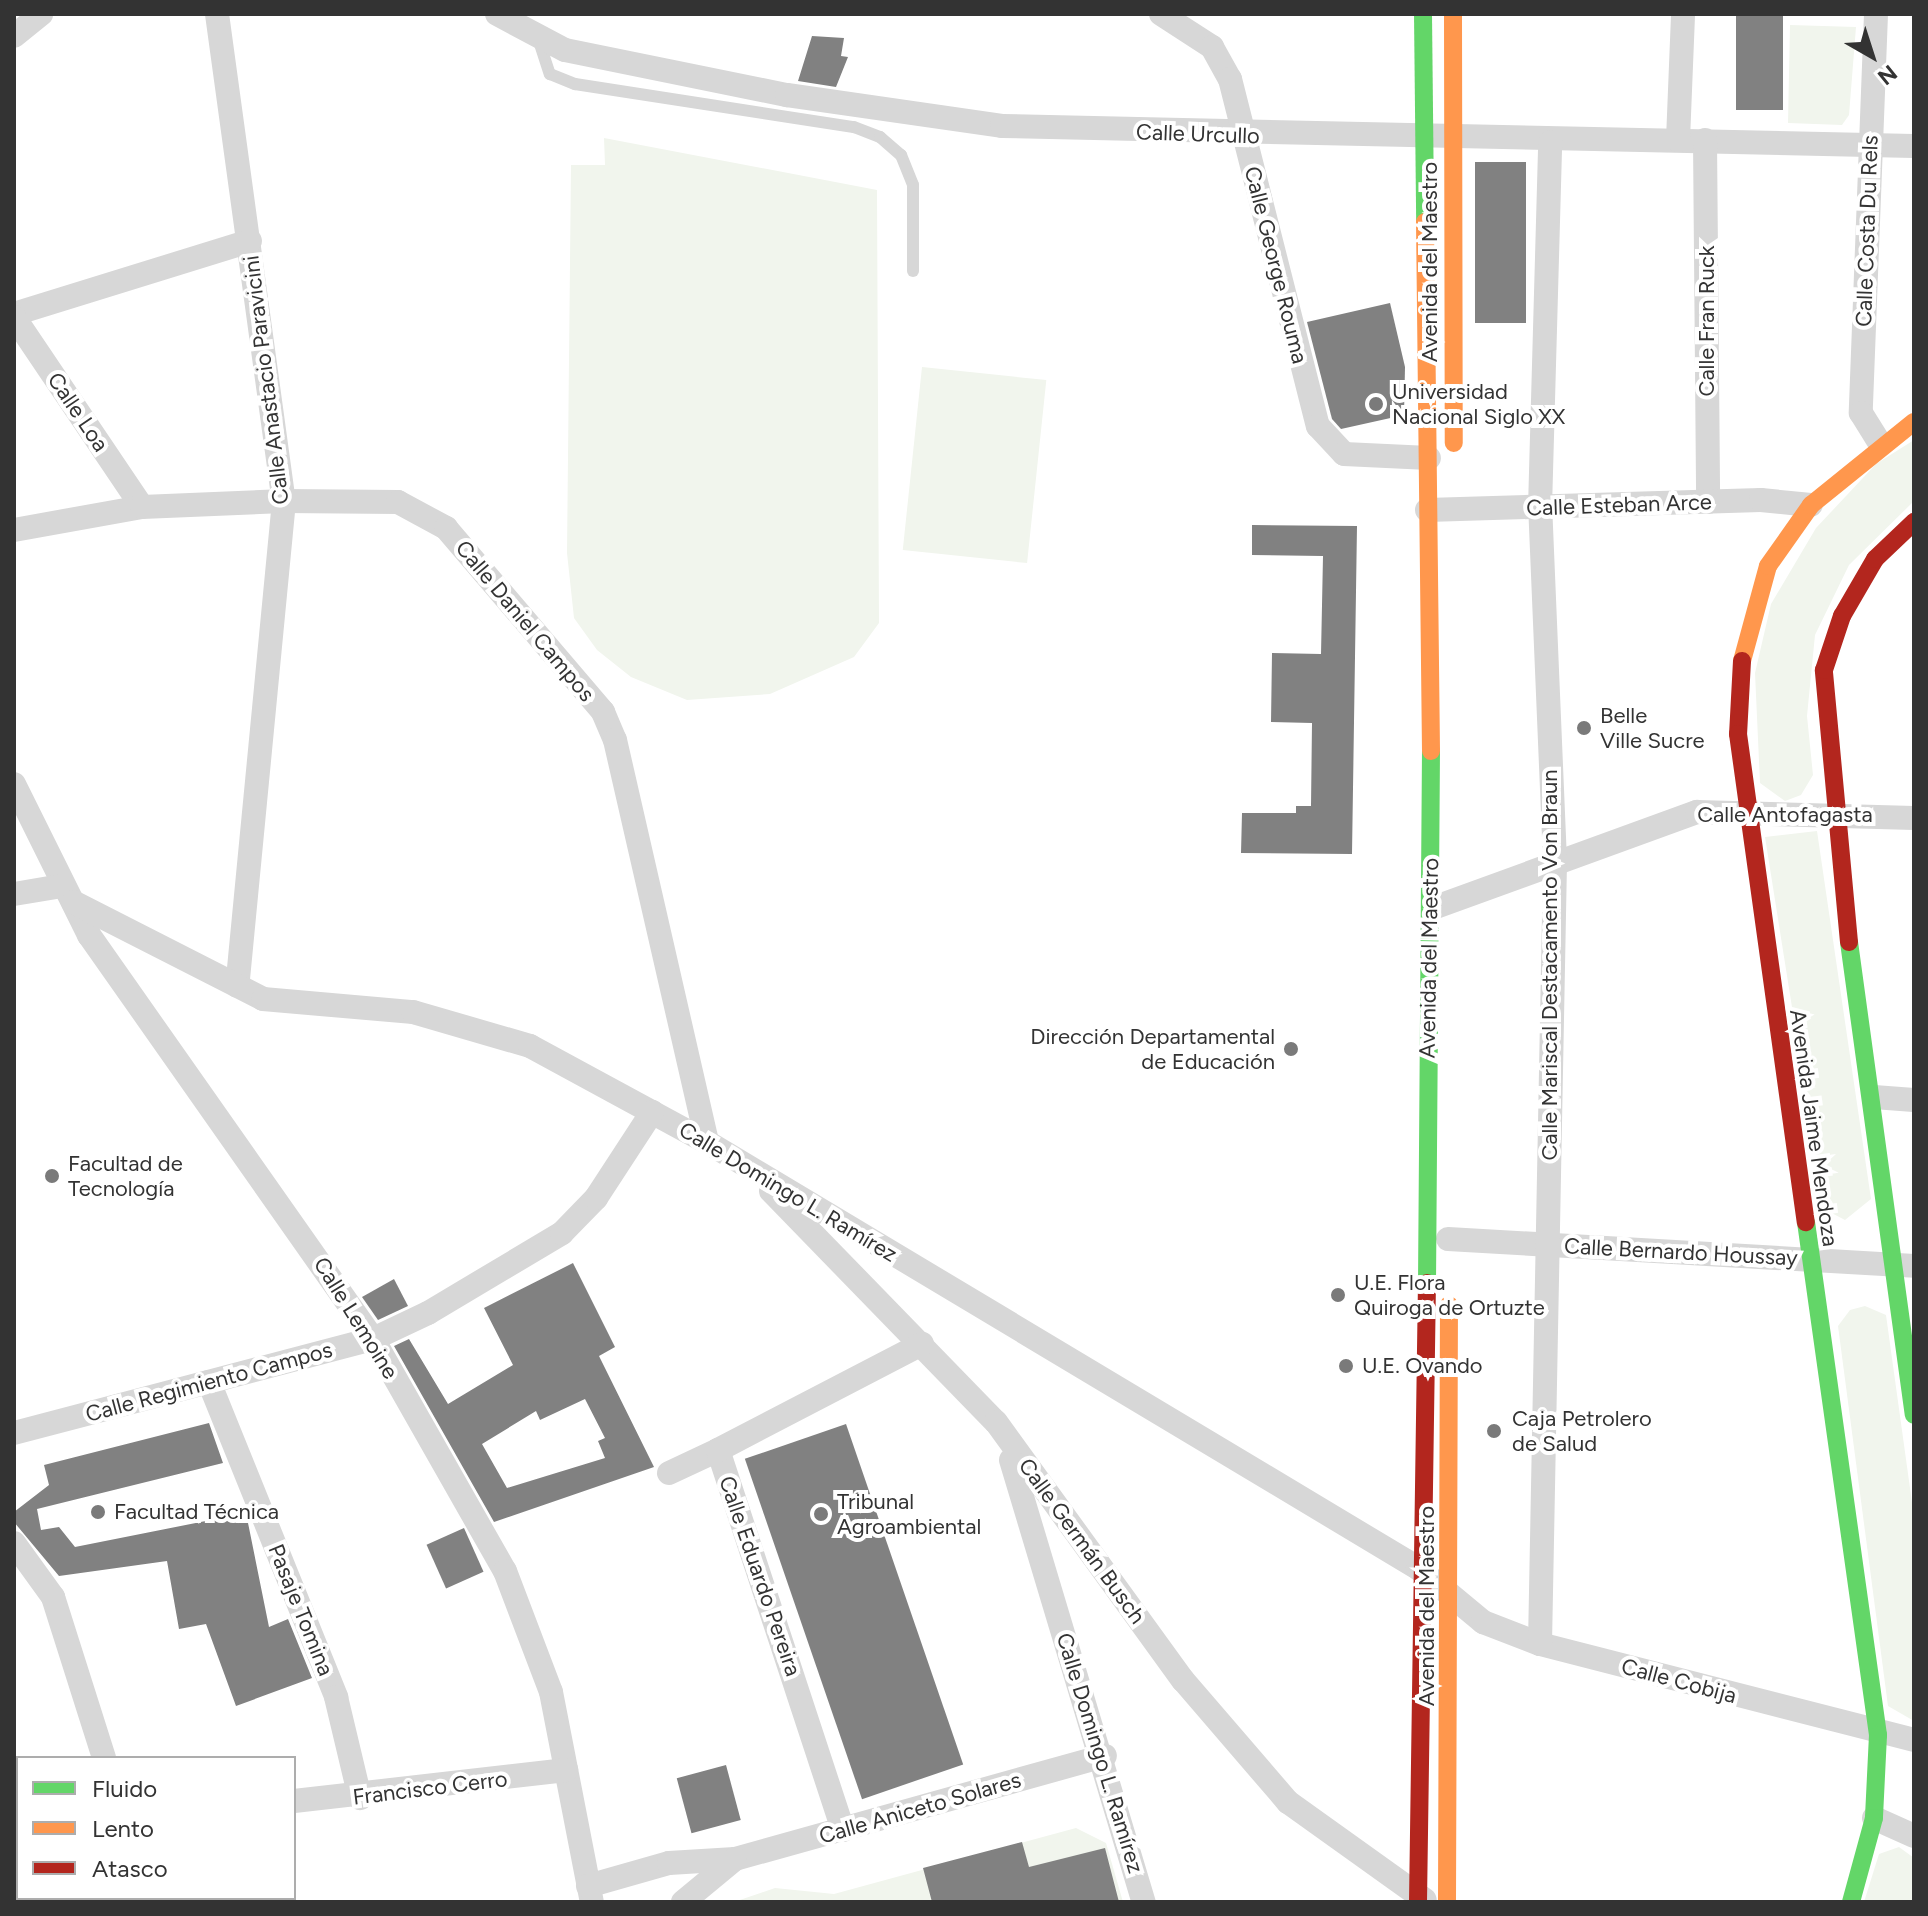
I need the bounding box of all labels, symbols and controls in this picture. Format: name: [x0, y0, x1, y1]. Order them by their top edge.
north arrow: [1832, 16, 1912, 96]
text: N: [1872, 59, 1903, 91]
street label: Calle Urcullo: [1136, 119, 1260, 149]
street label: Calle Costa Du Rels: [1850, 135, 1884, 327]
street label: Avenida del Maestro: [1417, 162, 1443, 362]
street label: Calle George Rouma: [1239, 164, 1313, 366]
street label: Calle Fran Ruck: [1694, 246, 1720, 396]
street label: Calle Anastacio Paravicini: [238, 254, 294, 506]
street label: Calle Loa: [42, 367, 114, 457]
place label: Universidad Nacional Siglo XX: [1392, 378, 1565, 430]
marker: Universidad Nacional Siglo XX: [1367, 395, 1385, 413]
street label: Calle Esteban Arce: [1526, 489, 1712, 521]
street label: Calle Daniel Campos: [450, 535, 600, 707]
place label: Belle Ville Sucre: [1600, 702, 1705, 754]
marker: Belle Ville Sucre: [1575, 719, 1593, 737]
street label: Calle Mariscal Destacamento Von Braun: [1537, 769, 1563, 1161]
street label: Calle Antofagasta: [1697, 802, 1873, 828]
street label: Avenida del Maestro: [1414, 858, 1444, 1058]
street label: Avenida Jaime Mendoza: [1784, 1008, 1844, 1248]
place label: Dirección Departamental de Educación: [1030, 1023, 1275, 1074]
marker: Dirección Departamental de Educación: [1282, 1040, 1300, 1058]
street label: Calle Domingo L. Ramírez: [674, 1116, 902, 1268]
place label: Facultad de Tecnología: [68, 1150, 183, 1202]
marker: Facultad de Tecnología: [43, 1167, 61, 1185]
street label: Calle Bernardo Houssay: [1564, 1233, 1798, 1271]
street label: Calle Lemoine: [308, 1252, 404, 1384]
place label: U.E. Flora Quiroga de Ortuzte: [1354, 1269, 1545, 1320]
marker: U.E. Flora Quiroga de Ortuzte: [1329, 1286, 1347, 1304]
street label: Calle Regimiento Campos: [83, 1336, 335, 1428]
place label: U.E. Ovando: [1362, 1353, 1483, 1379]
marker: U.E. Ovando: [1337, 1357, 1355, 1375]
place label: Caja Petrolero de Salud: [1512, 1405, 1652, 1456]
marker: Caja Petrolero de Salud: [1483, 1420, 1505, 1442]
street label: Calle Germán Busch: [1013, 1453, 1151, 1629]
street label: Calle Eduardo Pereira: [713, 1472, 807, 1680]
place label: Tribunal Agroambiental: [837, 1488, 981, 1540]
place label: Facultad Técnica: [114, 1499, 279, 1525]
marker: Facultad Técnica: [89, 1503, 107, 1521]
marker: Tribunal Agroambiental: [812, 1505, 830, 1523]
street label: Avenida del Maestro: [1414, 1506, 1440, 1706]
street label: Pasaje Tomina: [263, 1540, 339, 1680]
street label: Calle Domingo L. Ramírez: [1051, 1630, 1149, 1876]
street label: Calle Cobija: [1619, 1653, 1739, 1709]
legend: [16, 1756, 296, 1900]
street label: Francisco Cerro: [351, 1765, 509, 1811]
street label: Calle Aniceto Solares: [816, 1767, 1024, 1849]
text: Fluido: [92, 1774, 157, 1803]
text: Lento: [92, 1814, 154, 1843]
text: Atasco: [92, 1854, 168, 1883]

